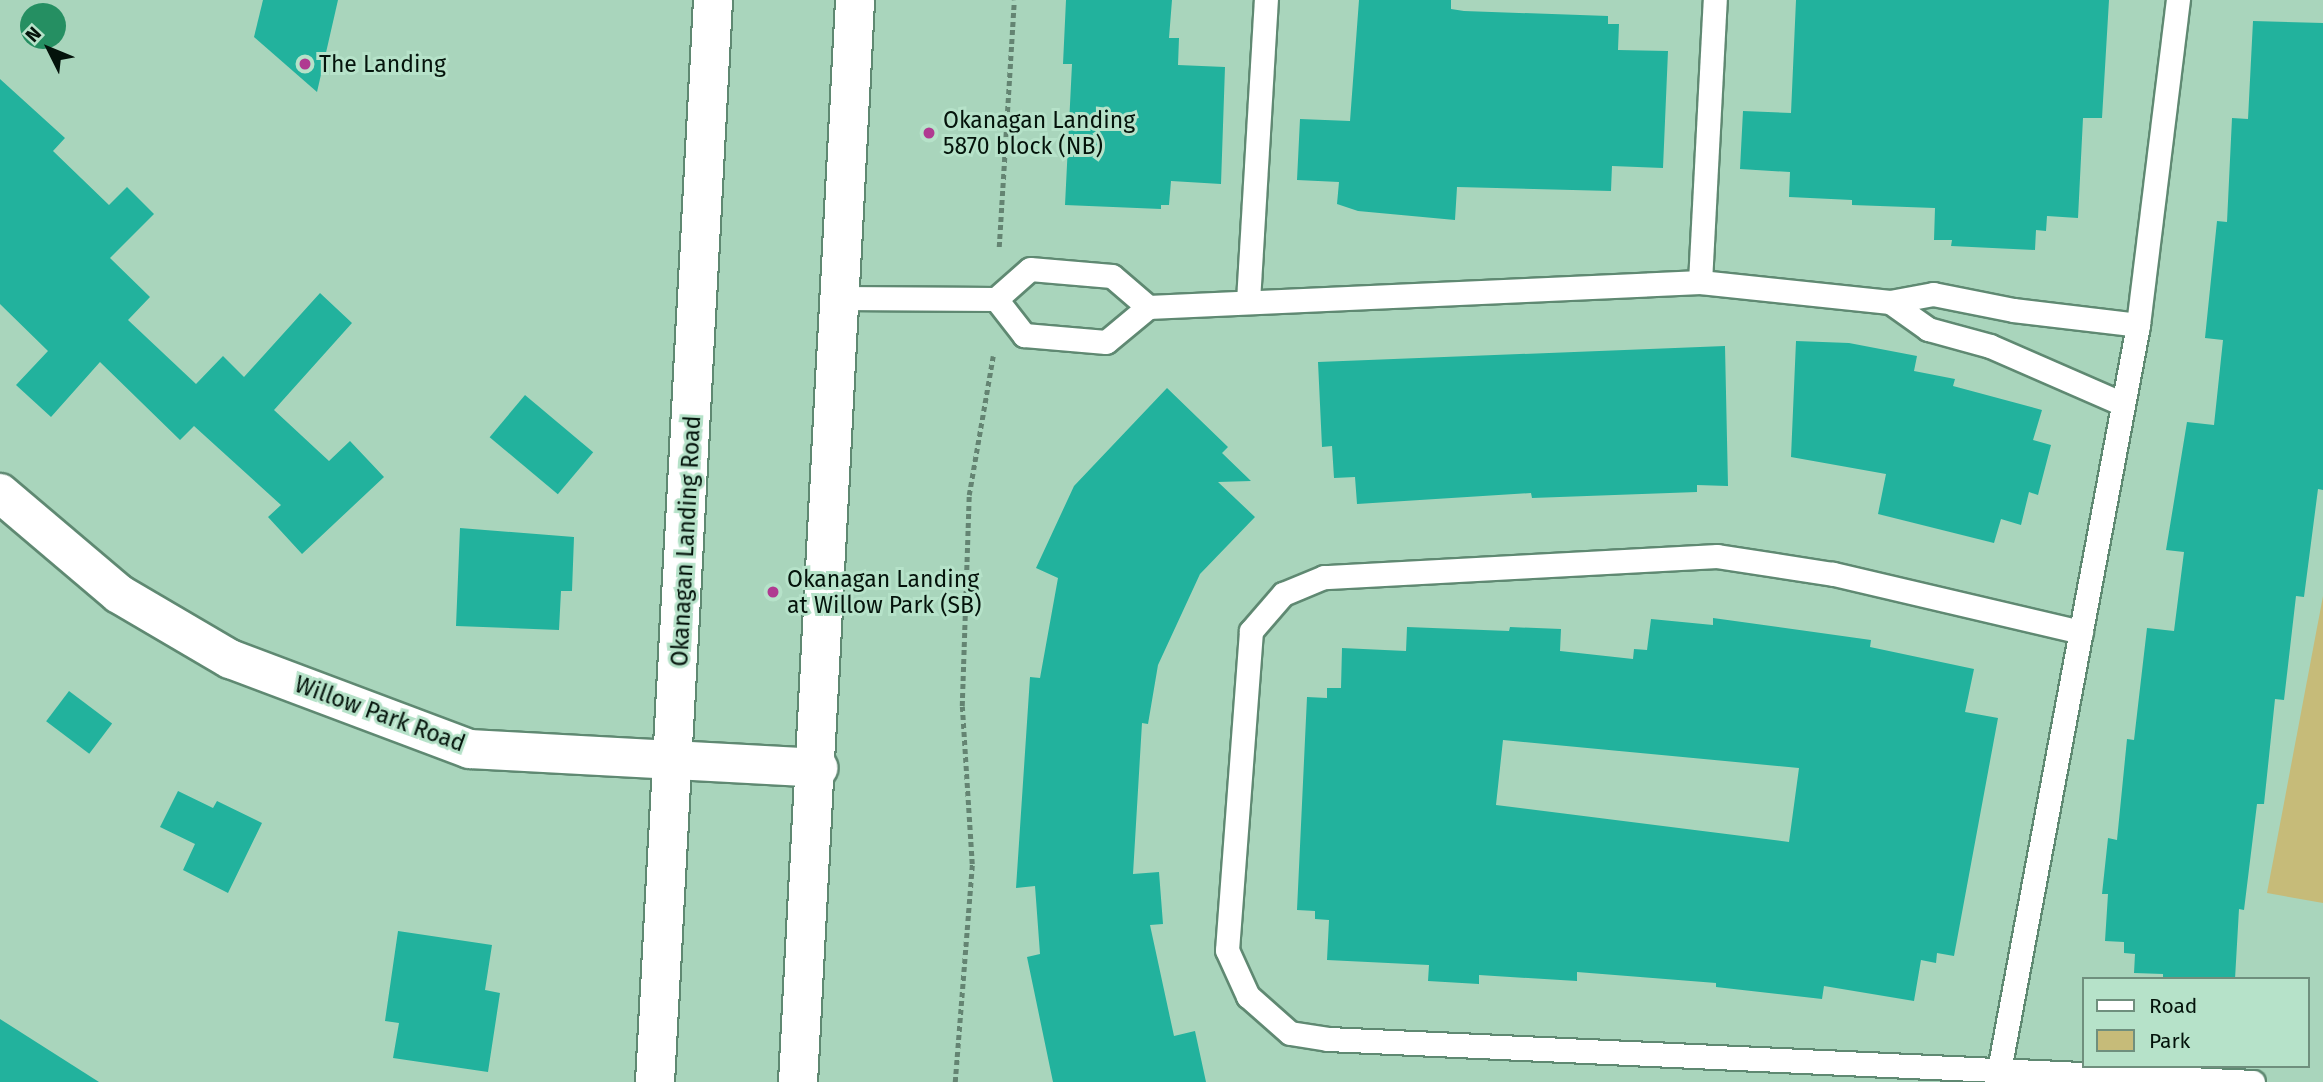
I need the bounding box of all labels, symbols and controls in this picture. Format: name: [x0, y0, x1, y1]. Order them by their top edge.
north arrow: [14, 14, 84, 84]
text: N: [21, 22, 46, 47]
place label: The Landing: [319, 50, 446, 78]
marker: The Landing: [297, 56, 313, 72]
place label: Okanagan Landing 5870 block (NB): [943, 106, 1135, 160]
marker: Okanagan Landing 5870 block (NB): [921, 125, 937, 141]
street label: Okanagan Landing Road: [666, 415, 706, 667]
place label: Okanagan Landing at Willow Park (SB): [787, 565, 982, 619]
marker: Okanagan Landing at Willow Park (SB): [765, 584, 781, 600]
street label: Willow Park Road: [291, 670, 469, 758]
legend: [2082, 977, 2309, 1068]
text: Road: [2149, 993, 2197, 1019]
text: Park: [2149, 1028, 2190, 1054]

